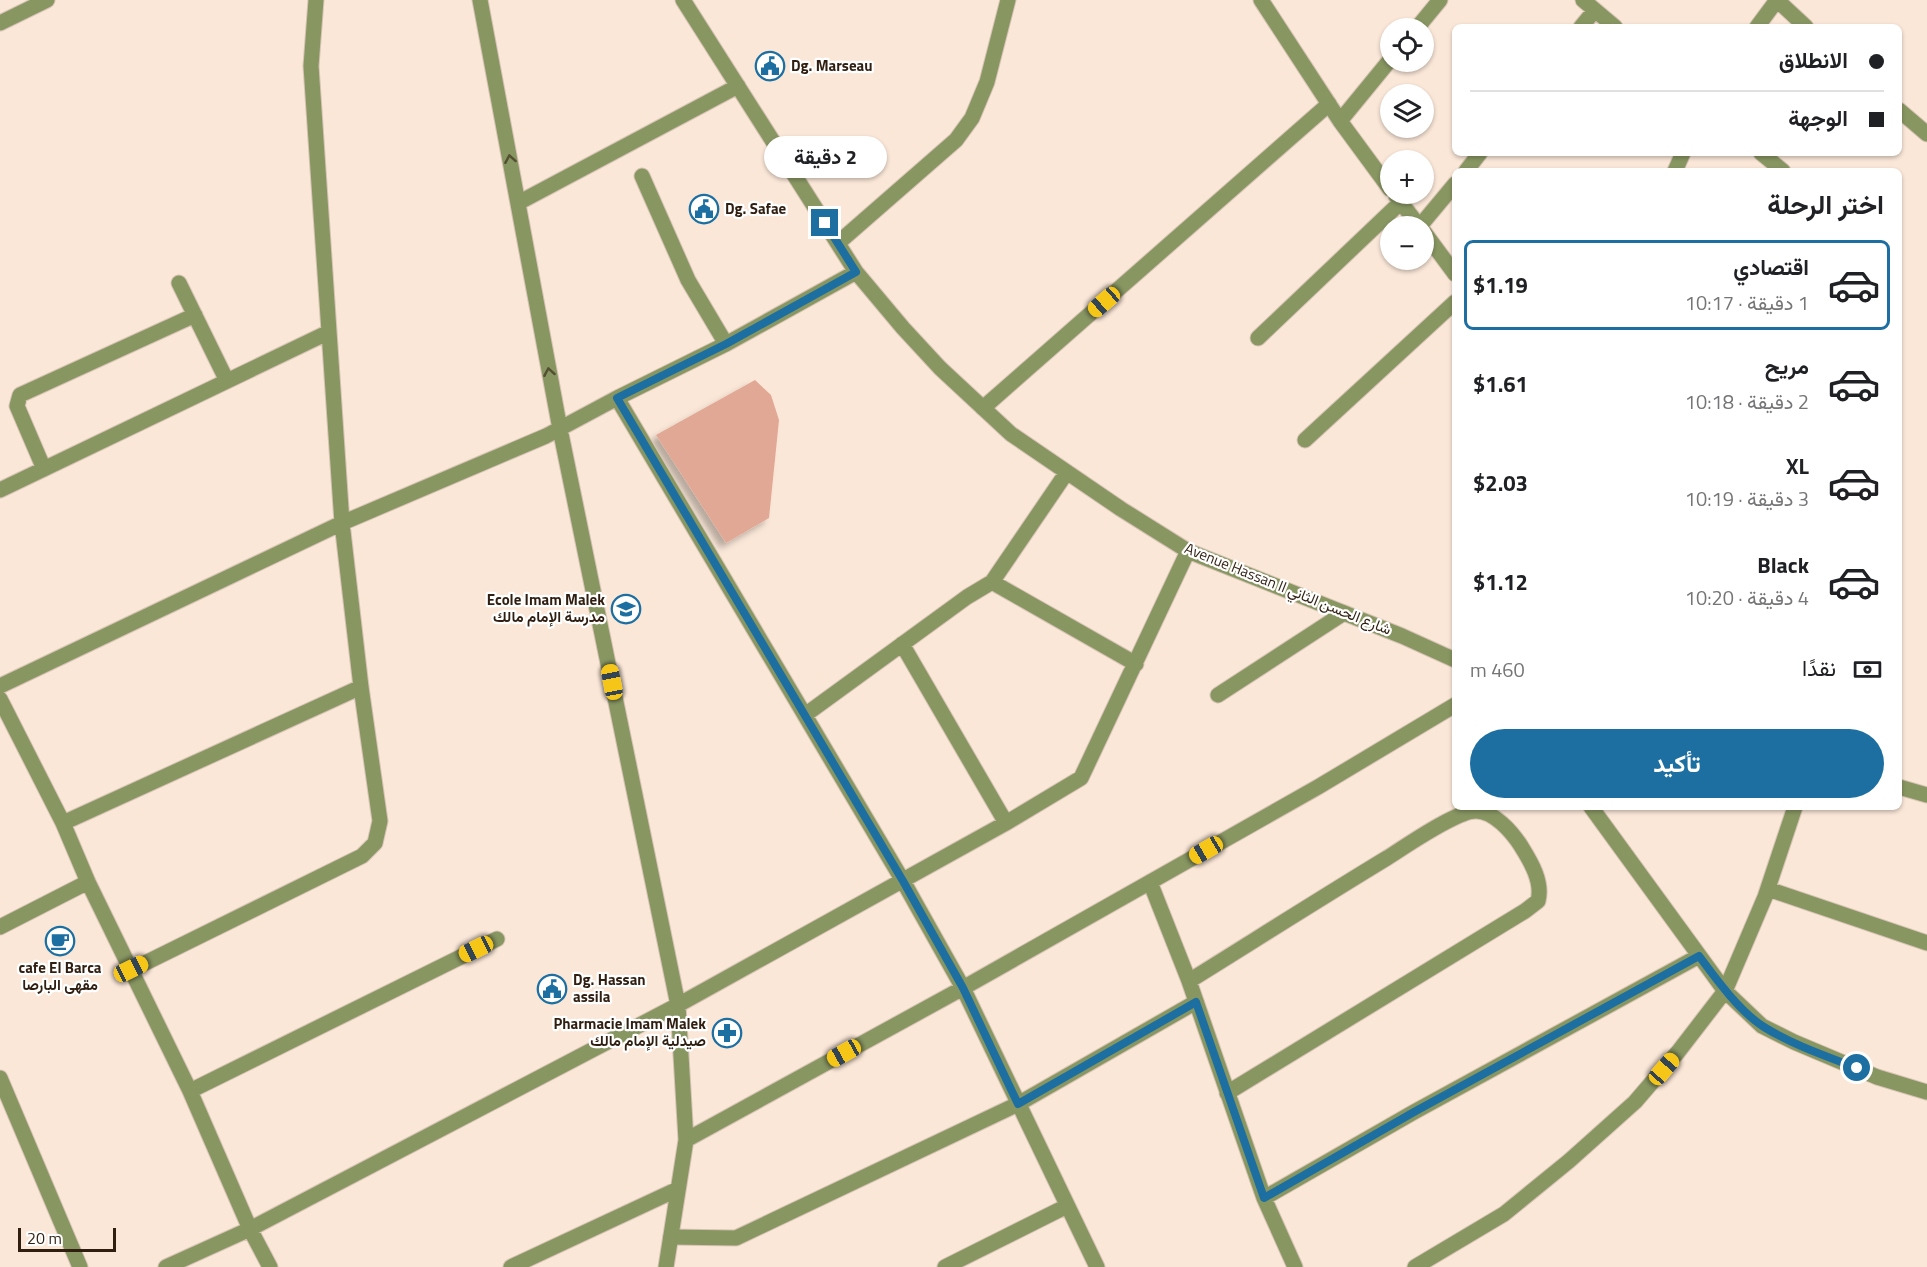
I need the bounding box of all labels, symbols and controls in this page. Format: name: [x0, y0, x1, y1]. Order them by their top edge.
map controls: [1380, 18, 1434, 270]
button: locate: [1380, 18, 1434, 72]
text: الانطلاق: [1779, 43, 1848, 77]
public building icon: Dg. Marseau: [754, 50, 786, 82]
place label: Dg. Marseau: [791, 54, 873, 77]
button: layers: [1380, 84, 1434, 138]
text: الوجهة: [1788, 101, 1848, 135]
callout: 2 دقيقة: [764, 136, 886, 178]
text: 2 دقيقة: [794, 141, 857, 172]
button: +: [1380, 150, 1434, 204]
one-way arrow: [504, 155, 516, 164]
text: اختر الرحلة: [1767, 183, 1884, 224]
public building icon: Dg. Safae: [688, 193, 720, 225]
place label: Dg. Safae: [725, 197, 787, 220]
route end: [811, 209, 838, 236]
button: −: [1380, 216, 1434, 270]
text: اقتصادي: [1733, 250, 1809, 284]
icon: car: [1827, 258, 1881, 312]
text: $1.19: [1473, 268, 1528, 302]
car: [1085, 283, 1123, 321]
text: 1 دقيقة · 10:17: [1685, 287, 1809, 318]
text: مريح: [1765, 349, 1809, 383]
icon: car: [1827, 357, 1881, 411]
one-way arrow: [543, 367, 556, 377]
text: $1.61: [1473, 367, 1528, 401]
text: 2 دقيقة · 10:18: [1685, 386, 1809, 417]
text: XL: [1786, 449, 1809, 483]
icon: car: [1827, 456, 1881, 510]
text: $2.03: [1473, 466, 1528, 500]
text: 3 دقيقة · 10:19: [1685, 483, 1809, 514]
street label: Avenue Hassan II شارع الحسن الثاني: [1181, 536, 1395, 643]
text: Black: [1757, 548, 1809, 582]
icon: car: [1827, 555, 1881, 609]
text: $1.12: [1473, 565, 1528, 599]
text: 4 دقيقة · 10:20: [1685, 582, 1809, 613]
place label: Ecole Imam Malek مدرسة الإمام مالك: [487, 588, 605, 628]
school or university icon: Ecole Imam Malek مدرسة الإمام مالك: [610, 593, 642, 625]
text: نقدًا: [1802, 651, 1836, 685]
icon: cash: [1851, 653, 1884, 686]
text: 460 m: [1470, 654, 1525, 685]
car: [600, 663, 624, 701]
button: تأكيد: [1470, 729, 1884, 798]
car: [1186, 833, 1226, 867]
cafe icon: cafe El Barca مقهى البارصا: [44, 925, 76, 957]
car: [456, 933, 496, 965]
car: [111, 953, 151, 985]
place label: cafe El Barca مقهى البارصا: [19, 956, 102, 996]
place label: Dg. Hassan assila: [573, 968, 646, 1008]
public building icon: Dg. Hassan assila: [536, 973, 568, 1005]
place label: Pharmacie Imam Malek صيدلية الإمام مالك: [553, 1012, 706, 1052]
pharmacy icon: Pharmacie Imam Malek صيدلية الإمام مالك: [711, 1017, 743, 1049]
car: [824, 1036, 864, 1070]
car: [1645, 1050, 1683, 1088]
route start: [1843, 1054, 1870, 1081]
scale bar: [18, 1225, 116, 1252]
text: 20 m: [27, 1226, 62, 1250]

